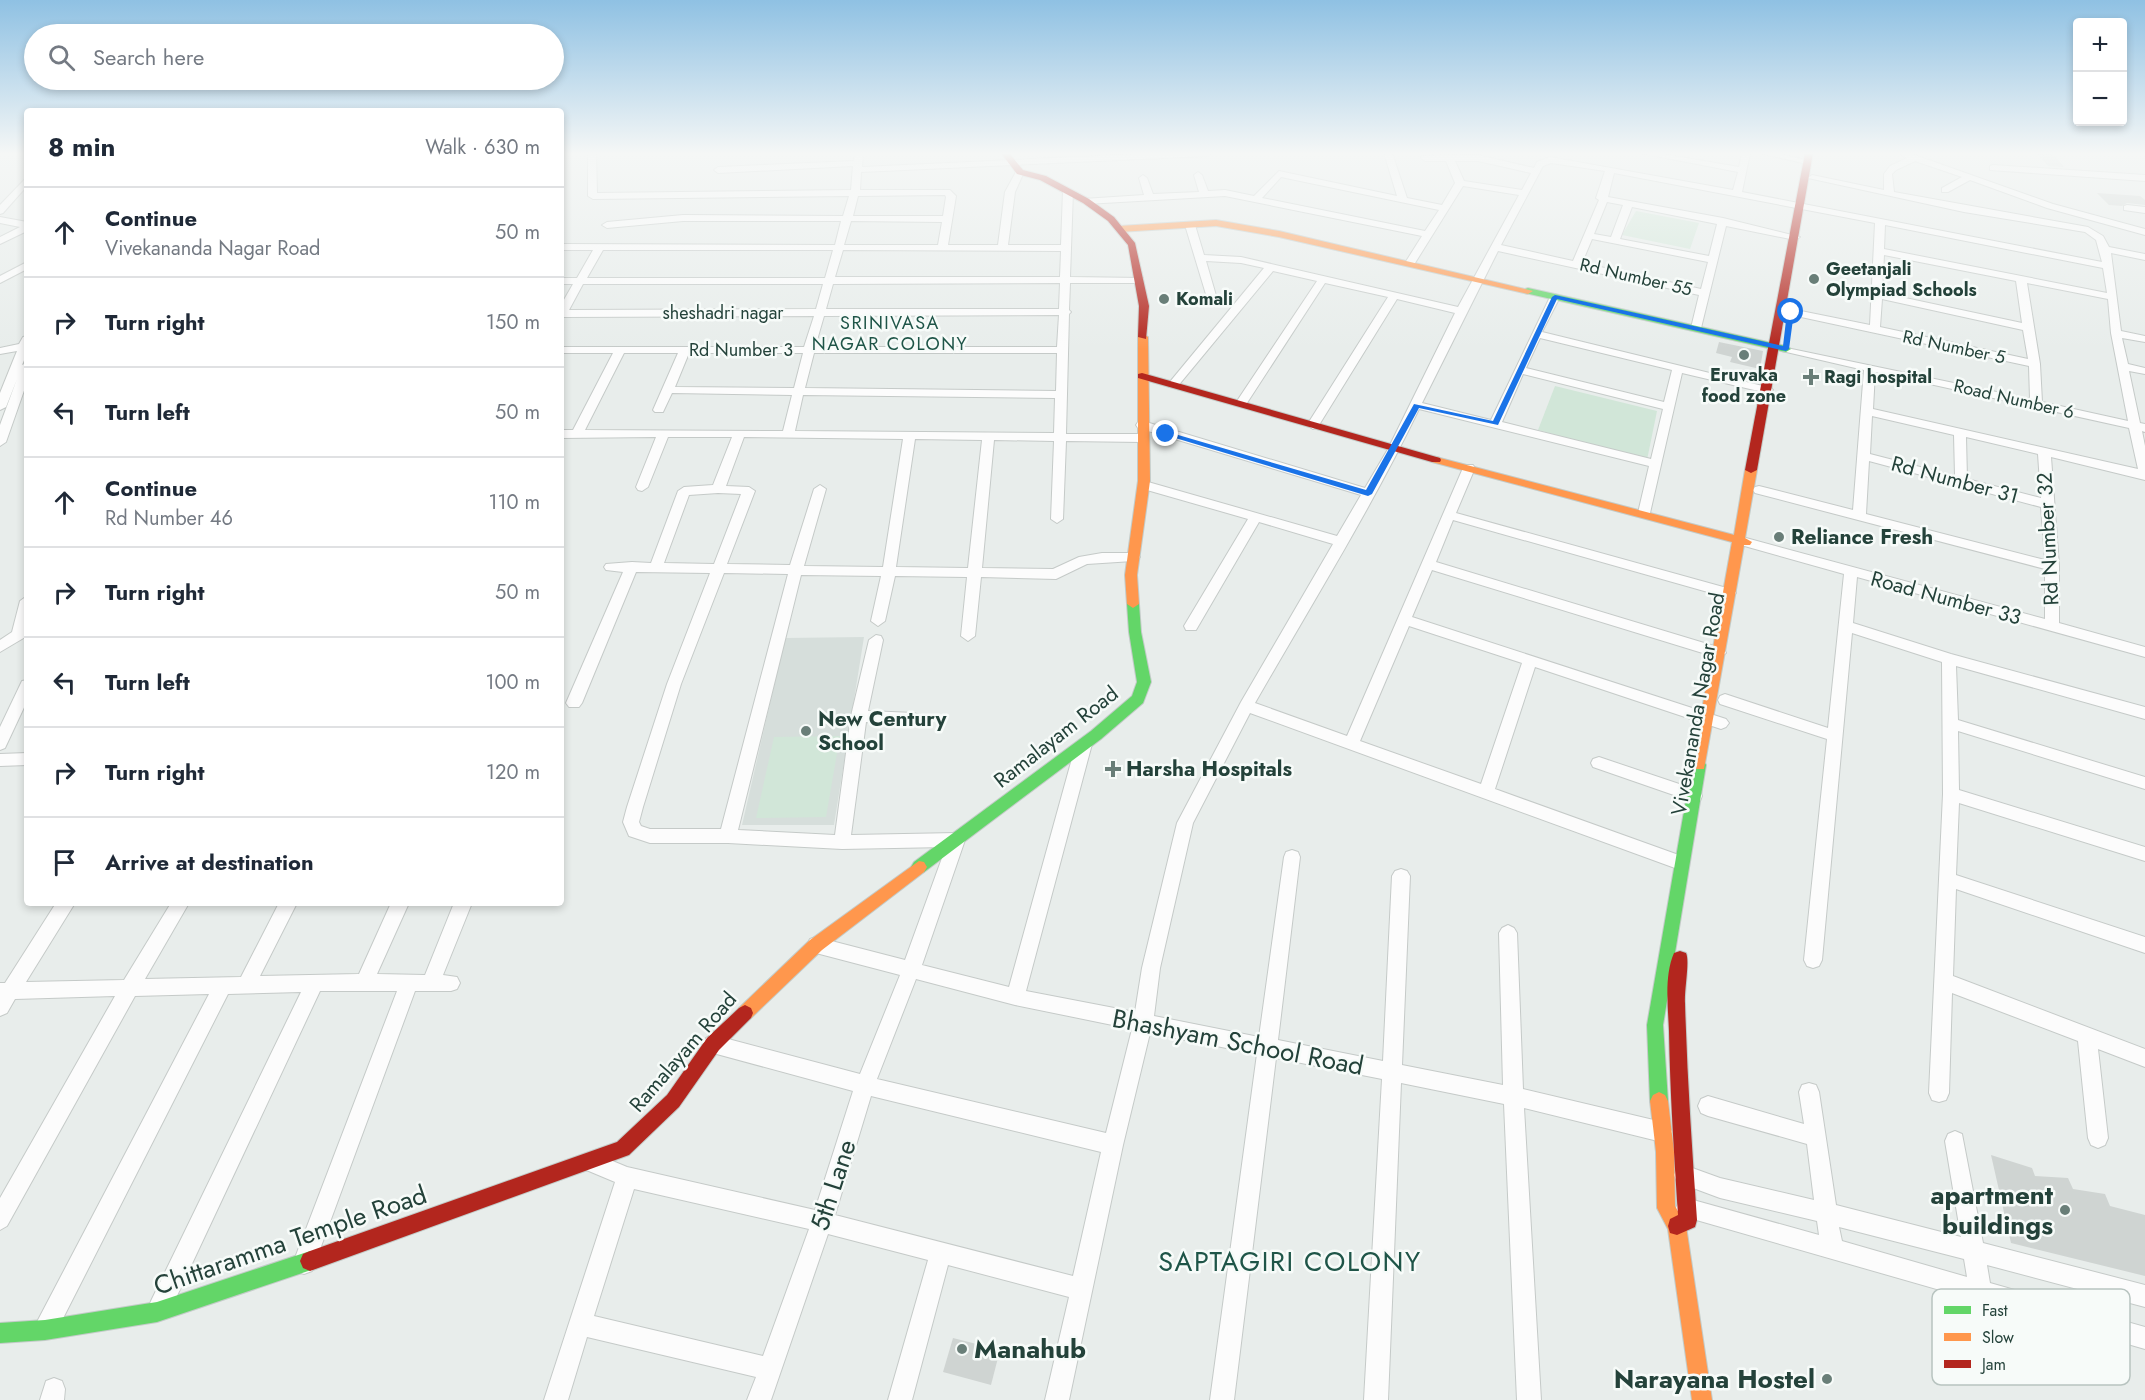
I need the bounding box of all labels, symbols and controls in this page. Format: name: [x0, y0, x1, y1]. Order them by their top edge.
map controls: [2073, 18, 2127, 126]
button: +: [2073, 18, 2127, 72]
search box: [24, 24, 564, 90]
icon: search: [45, 41, 78, 74]
text: Search here: [93, 41, 204, 73]
button: −: [2073, 72, 2127, 126]
text: 8 min: [48, 128, 116, 166]
text: Walk · 630 m: [425, 133, 540, 162]
text: Continue: [105, 202, 197, 234]
icon: ahead: [48, 216, 81, 249]
text: 50 m: [495, 218, 540, 247]
text: Vivekananda Nagar Road: [105, 234, 320, 263]
street label: Rd Number 55: [1577, 251, 1695, 303]
place label: Geetanjali Olympiad Schools: [1826, 256, 1977, 303]
marker: Geetanjali Olympiad Schools: [1807, 272, 1821, 286]
place label: Komali: [1176, 286, 1233, 312]
marker: Komali: [1157, 292, 1171, 306]
route start: [1777, 298, 1803, 324]
street label: sheshadri nagar: [662, 300, 784, 326]
icon: right: [48, 306, 81, 339]
text: Turn right: [105, 306, 205, 338]
text: 150 m: [486, 308, 540, 337]
district label: SRINIVASA NAGAR COLONY: [812, 310, 968, 357]
street label: Rd Number 5: [1900, 323, 2008, 371]
street label: Rd Number 3: [689, 337, 793, 363]
marker: Eruvaka food zone: [1737, 348, 1751, 362]
place label: Eruvaka food zone: [1702, 362, 1786, 409]
place label: Ragi hospital: [1824, 364, 1932, 390]
marker: Ragi hospital: [1802, 368, 1820, 386]
street label: Road Number 6: [1951, 372, 2077, 426]
icon: left: [48, 396, 81, 429]
text: Turn left: [105, 396, 190, 428]
text: 50 m: [495, 398, 540, 427]
route end: [1152, 420, 1178, 446]
street label: Rd Number 31: [1888, 449, 2022, 511]
text: Continue: [105, 472, 197, 504]
street label: Rd Number 32: [2030, 472, 2066, 606]
icon: ahead: [48, 486, 81, 519]
text: 110 m: [488, 488, 540, 517]
text: Rd Number 46: [105, 504, 233, 533]
place label: Reliance Fresh: [1791, 522, 1933, 552]
marker: Reliance Fresh: [1772, 530, 1786, 544]
street label: Road Number 33: [1867, 564, 2025, 632]
icon: right: [48, 576, 81, 609]
text: Turn right: [105, 576, 205, 608]
text: 50 m: [495, 578, 540, 607]
street label: Vivekananda Nagar Road: [1664, 590, 1732, 818]
icon: left: [48, 666, 81, 699]
text: Turn left: [105, 666, 190, 698]
text: 100 m: [485, 668, 540, 697]
street label: Ramalayam Road: [987, 679, 1125, 795]
place label: New Century School: [818, 704, 948, 758]
marker: New Century School: [799, 724, 813, 738]
place label: Harsha Hospitals: [1126, 754, 1292, 784]
icon: right: [48, 756, 81, 789]
text: Turn right: [105, 756, 205, 788]
text: 120 m: [486, 758, 540, 787]
marker: Harsha Hospitals: [1104, 760, 1122, 778]
icon: arrive: [48, 846, 81, 879]
text: Arrive at destination: [105, 846, 314, 878]
street label: Ramalayam Road: [622, 985, 744, 1119]
street label: Bhashyam School Road: [1109, 999, 1367, 1085]
street label: 5th Lane: [800, 1135, 866, 1235]
street label: Chittaramma Temple Road: [148, 1175, 432, 1305]
place label: apartment buildings: [1931, 1176, 2054, 1244]
marker: apartment buildings: [2058, 1203, 2072, 1217]
district label: SAPTAGIRI COLONY: [1158, 1242, 1422, 1281]
legend: [1932, 1289, 2130, 1385]
text: Fast: [1982, 1299, 2008, 1322]
text: Slow: [1982, 1326, 2014, 1349]
place label: Manahub: [974, 1330, 1086, 1368]
marker: Manahub: [955, 1342, 969, 1356]
text: Jam: [1980, 1353, 2006, 1376]
place label: Narayana Hostel: [1614, 1360, 1815, 1398]
marker: Narayana Hostel: [1820, 1372, 1834, 1386]

